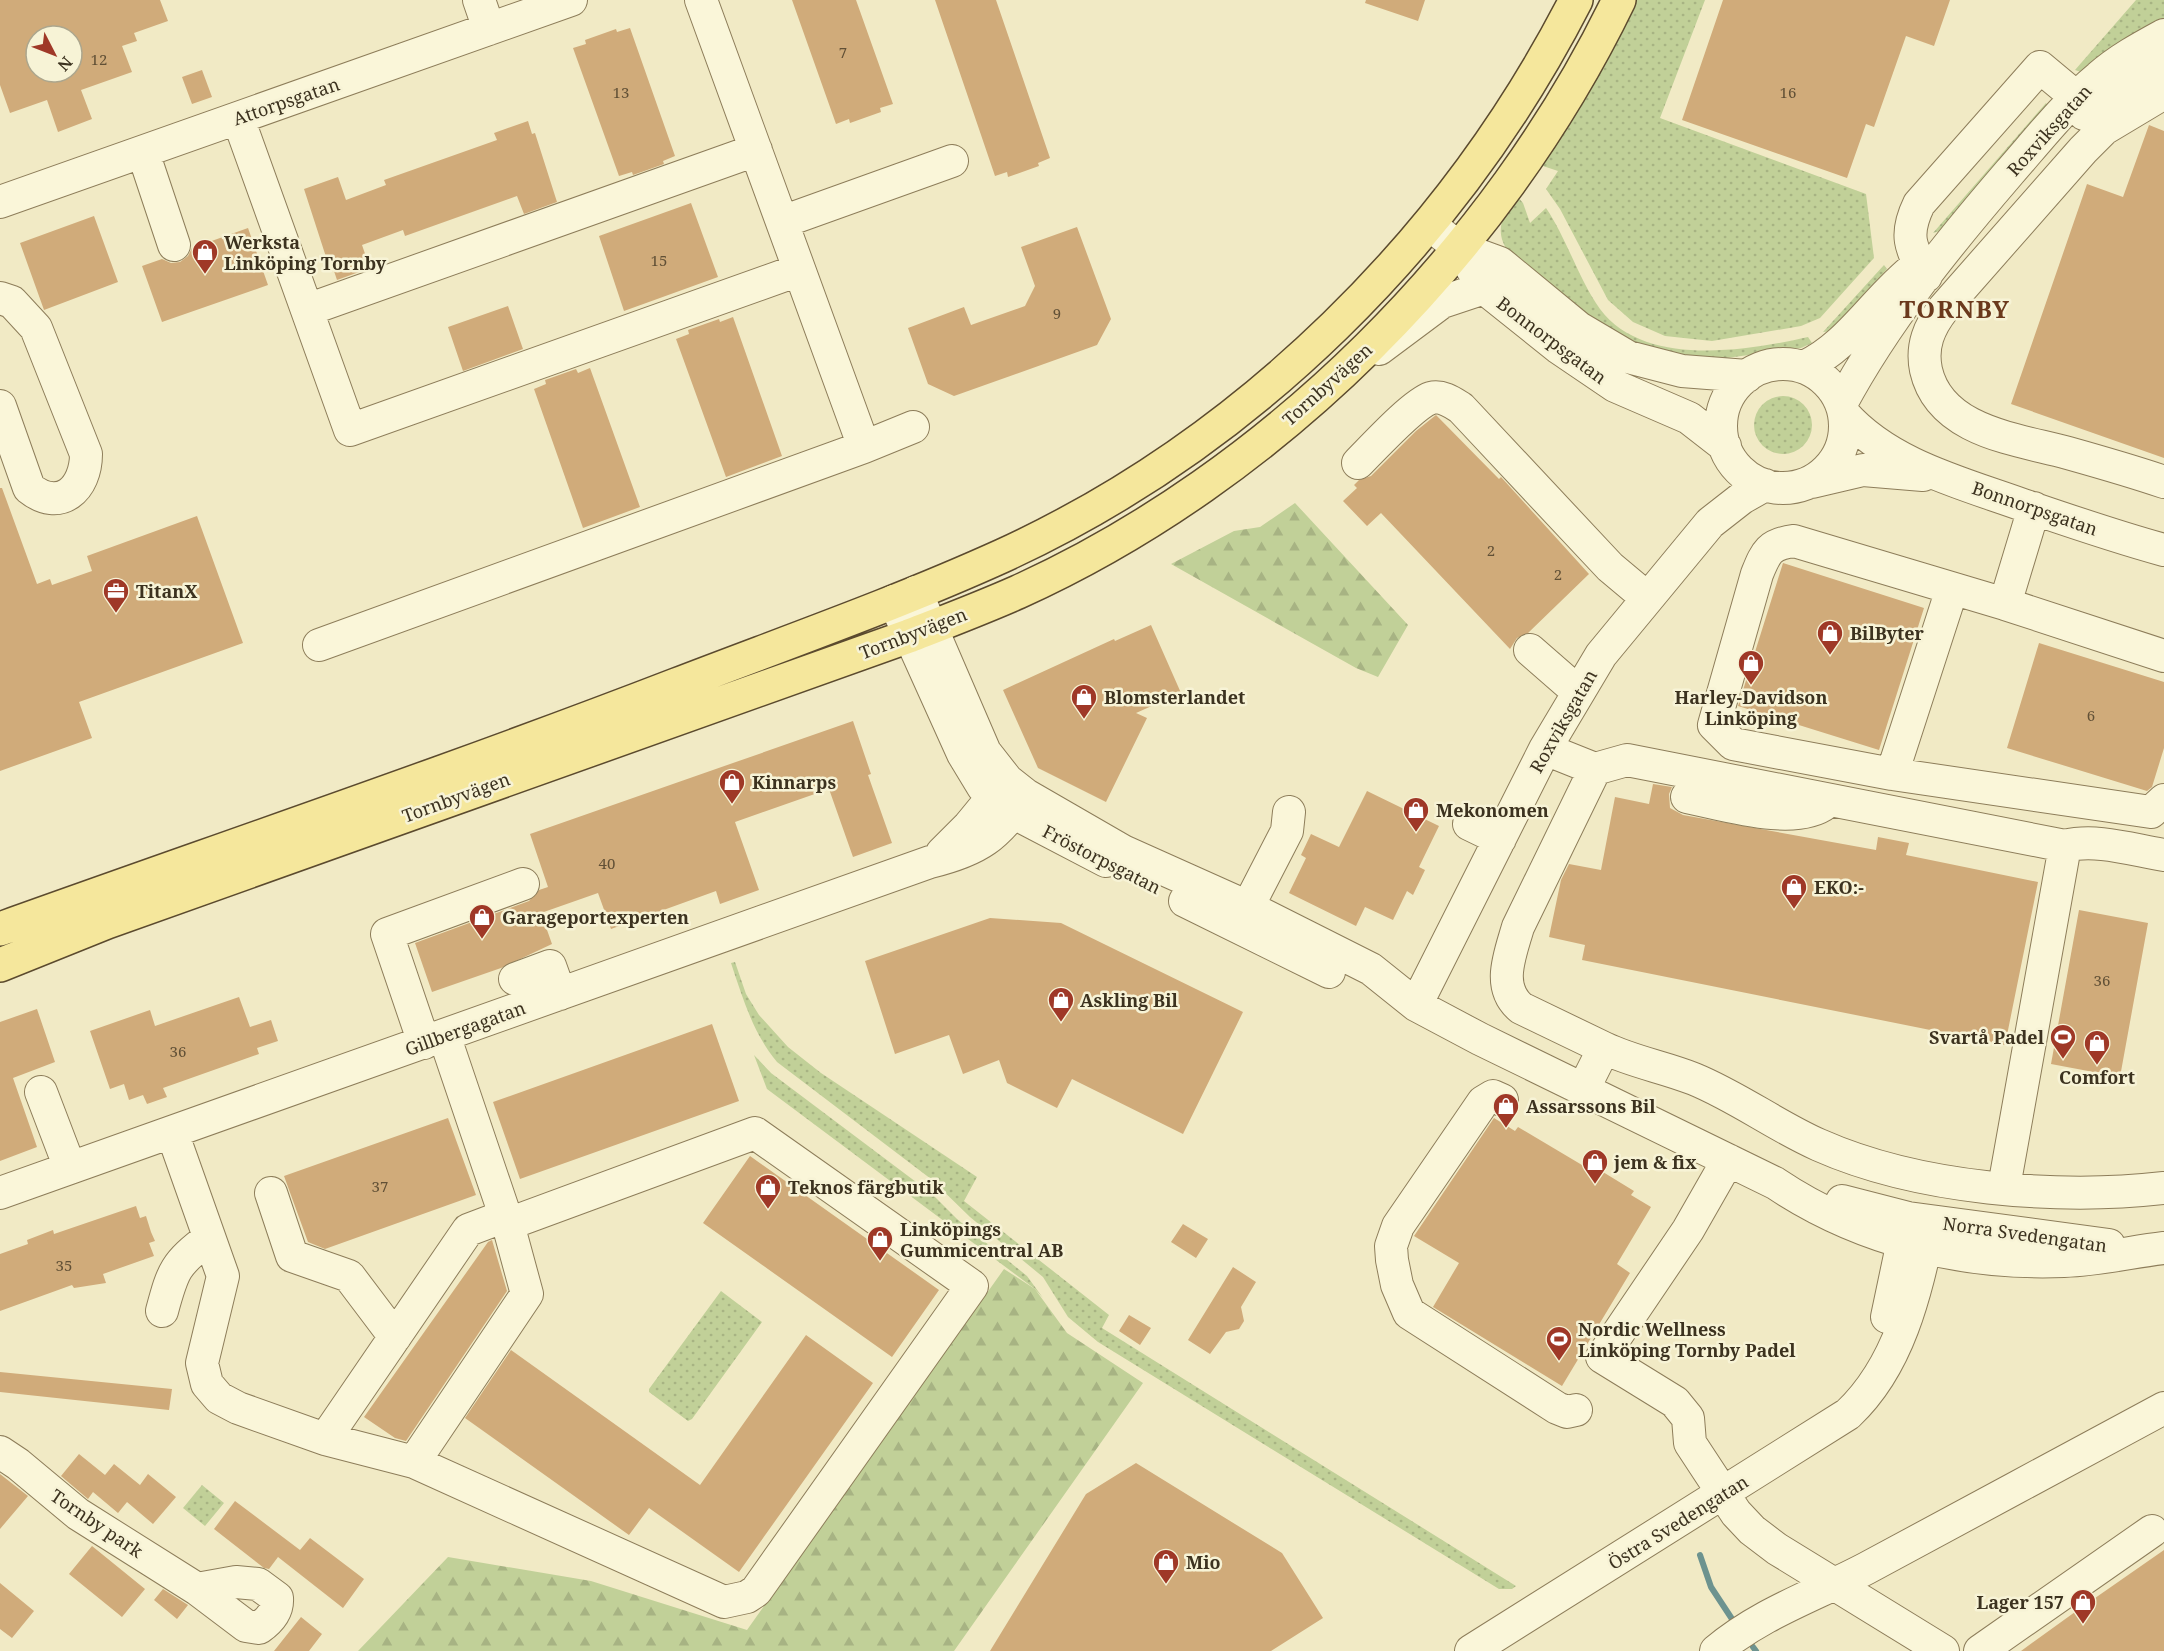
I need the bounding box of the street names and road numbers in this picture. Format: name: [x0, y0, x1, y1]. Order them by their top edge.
street label: Attorpsgatan: [229, 71, 343, 130]
street label: Roxviksgatan: [2001, 79, 2097, 181]
street label: Bonnorpsgatan: [1492, 291, 1612, 389]
street label: Tornbyvägen: [1277, 337, 1377, 431]
street label: Bonnorpsgatan: [1969, 475, 2101, 541]
street label: Tornbyvägen: [856, 601, 970, 664]
street label: Roxviksgatan: [1524, 665, 1602, 777]
street label: Tornbyvägen: [399, 766, 514, 828]
street label: Fröstorpsgatan: [1039, 819, 1166, 899]
street label: Gillbergagatan: [401, 995, 529, 1061]
street label: Norra Svedengatan: [1941, 1211, 2109, 1257]
street label: Östra Svedengatan: [1603, 1469, 1753, 1575]
street label: Tornby park: [46, 1483, 148, 1563]

